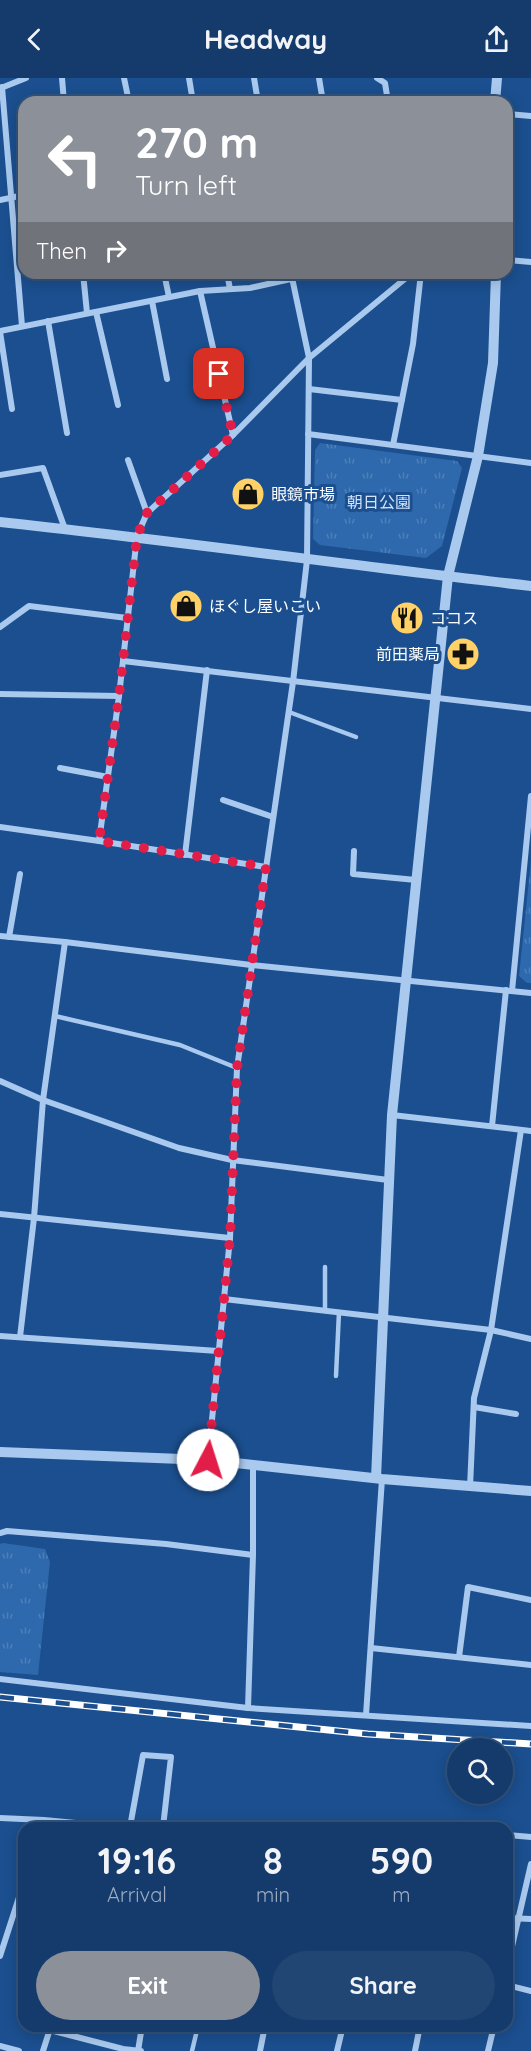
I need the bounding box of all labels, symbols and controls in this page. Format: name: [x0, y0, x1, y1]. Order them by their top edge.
text: Headway: [204, 22, 327, 56]
icon: back: [18, 23, 51, 56]
icon: share: [480, 23, 513, 56]
text: 270 m: [135, 116, 258, 169]
icon: left: [36, 120, 114, 198]
text: Turn left: [135, 168, 237, 202]
icon: right: [99, 234, 132, 267]
text: Then: [36, 237, 87, 265]
pin: [193, 348, 244, 399]
icon: arrive: [202, 357, 235, 390]
shop icon: 眼鏡市場: [230, 476, 266, 512]
place label: 眼鏡市場: [271, 484, 335, 504]
park label: 朝日公園: [347, 492, 411, 512]
shop icon: ほぐし屋いこい: [168, 588, 204, 624]
place label: ほぐし屋いこい: [209, 596, 321, 616]
restaurant icon: ココス: [389, 600, 425, 636]
place label: ココス: [430, 608, 478, 628]
pharmacy icon: 前田薬局: [445, 636, 481, 672]
place label: 前田薬局: [376, 644, 440, 664]
position arrow: [176, 1428, 240, 1492]
map controls: [447, 1738, 513, 1804]
button: search: [447, 1738, 513, 1804]
text: 19:16: [98, 1838, 176, 1883]
text: 8: [263, 1838, 283, 1883]
text: 590: [370, 1838, 433, 1883]
text: Arrival: [107, 1882, 167, 1907]
text: min: [256, 1882, 290, 1907]
text: m: [392, 1882, 411, 1907]
button: Exit: [36, 1951, 260, 2020]
button: Share: [272, 1951, 495, 2020]

